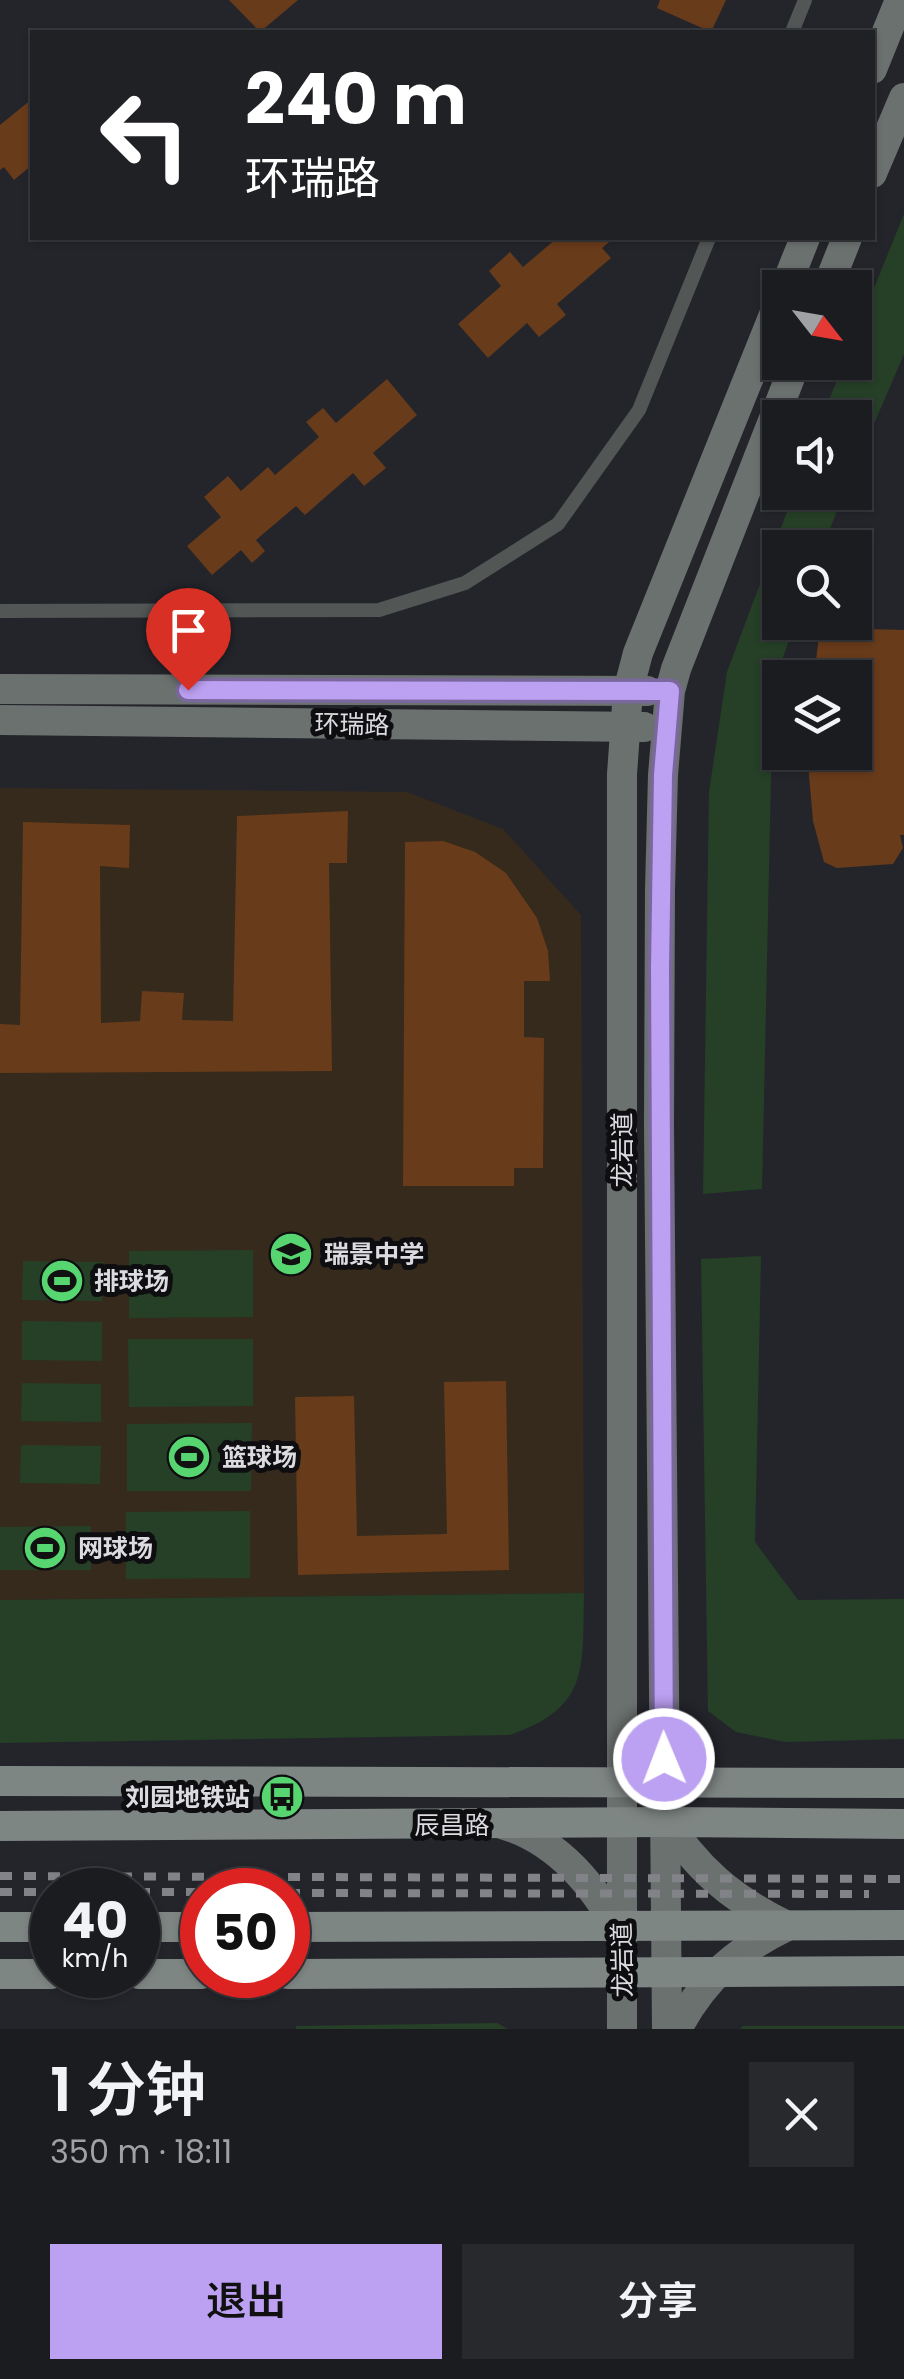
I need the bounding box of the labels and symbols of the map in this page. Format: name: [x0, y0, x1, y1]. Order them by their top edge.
north arrow: [762, 270, 872, 380]
pin: [146, 588, 231, 691]
street label: 环瑞路: [314, 706, 390, 743]
street label: 龙岩道: [605, 1112, 640, 1188]
school or university icon: 瑞景中学: [268, 1231, 314, 1277]
place label: 瑞景中学: [324, 1237, 424, 1272]
sports icon: 排球场: [39, 1258, 85, 1304]
place label: 排球场: [94, 1264, 169, 1299]
sports icon: 篮球场: [166, 1434, 212, 1480]
place label: 篮球场: [222, 1440, 297, 1475]
sports icon: 网球场: [22, 1525, 68, 1571]
place label: 网球场: [78, 1531, 153, 1566]
position arrow: [612, 1707, 716, 1811]
bus stop icon: 刘园地铁站: [259, 1774, 305, 1820]
place label: 刘园地铁站: [125, 1780, 250, 1815]
street label: 辰昌路: [414, 1808, 490, 1843]
speed limit sign: 50: [180, 1868, 310, 1998]
street label: 龙岩道: [604, 1922, 641, 1998]

